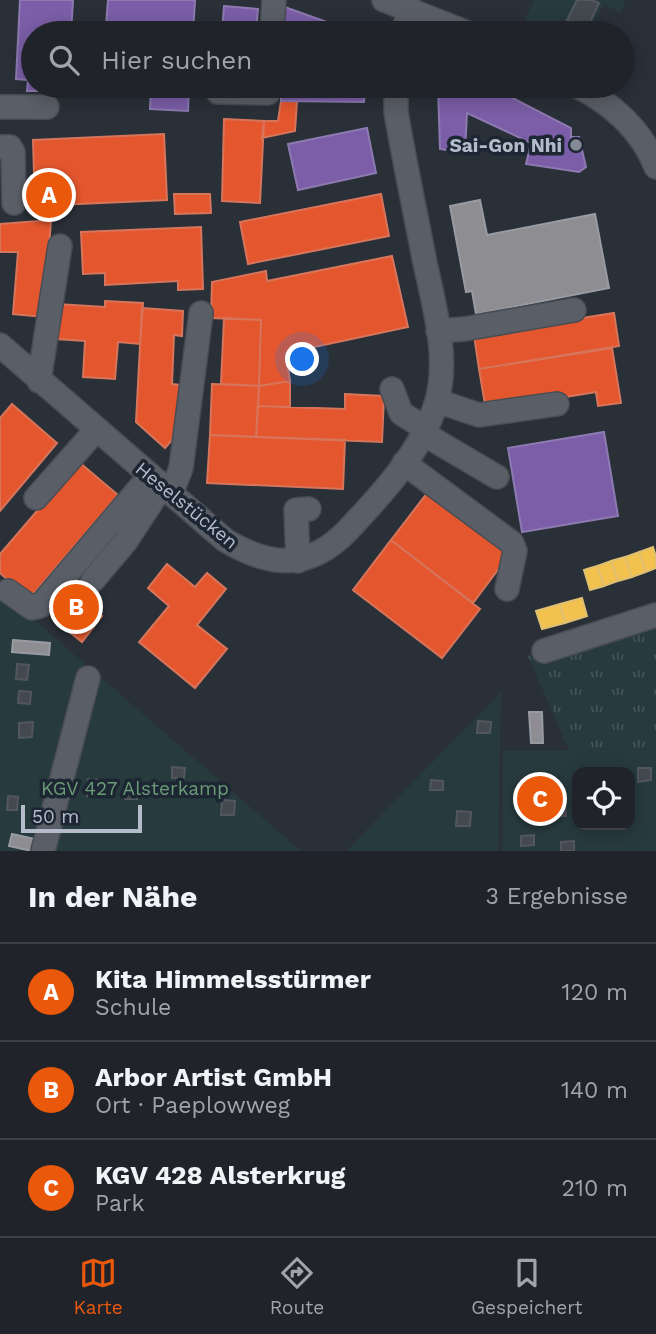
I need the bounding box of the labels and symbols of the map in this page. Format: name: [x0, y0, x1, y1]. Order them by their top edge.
place label: Sai-Gon Nhi: [450, 134, 562, 157]
marker: Sai-Gon Nhi: [568, 137, 584, 153]
pin: A: [26, 169, 72, 221]
your location: [285, 342, 319, 376]
street label: Heselstücken: [131, 457, 243, 554]
pin: B: [53, 581, 99, 633]
pin: C: [517, 773, 563, 825]
park label: KGV 427 Alsterkamp: [41, 777, 229, 800]
scale bar: [21, 802, 142, 834]

